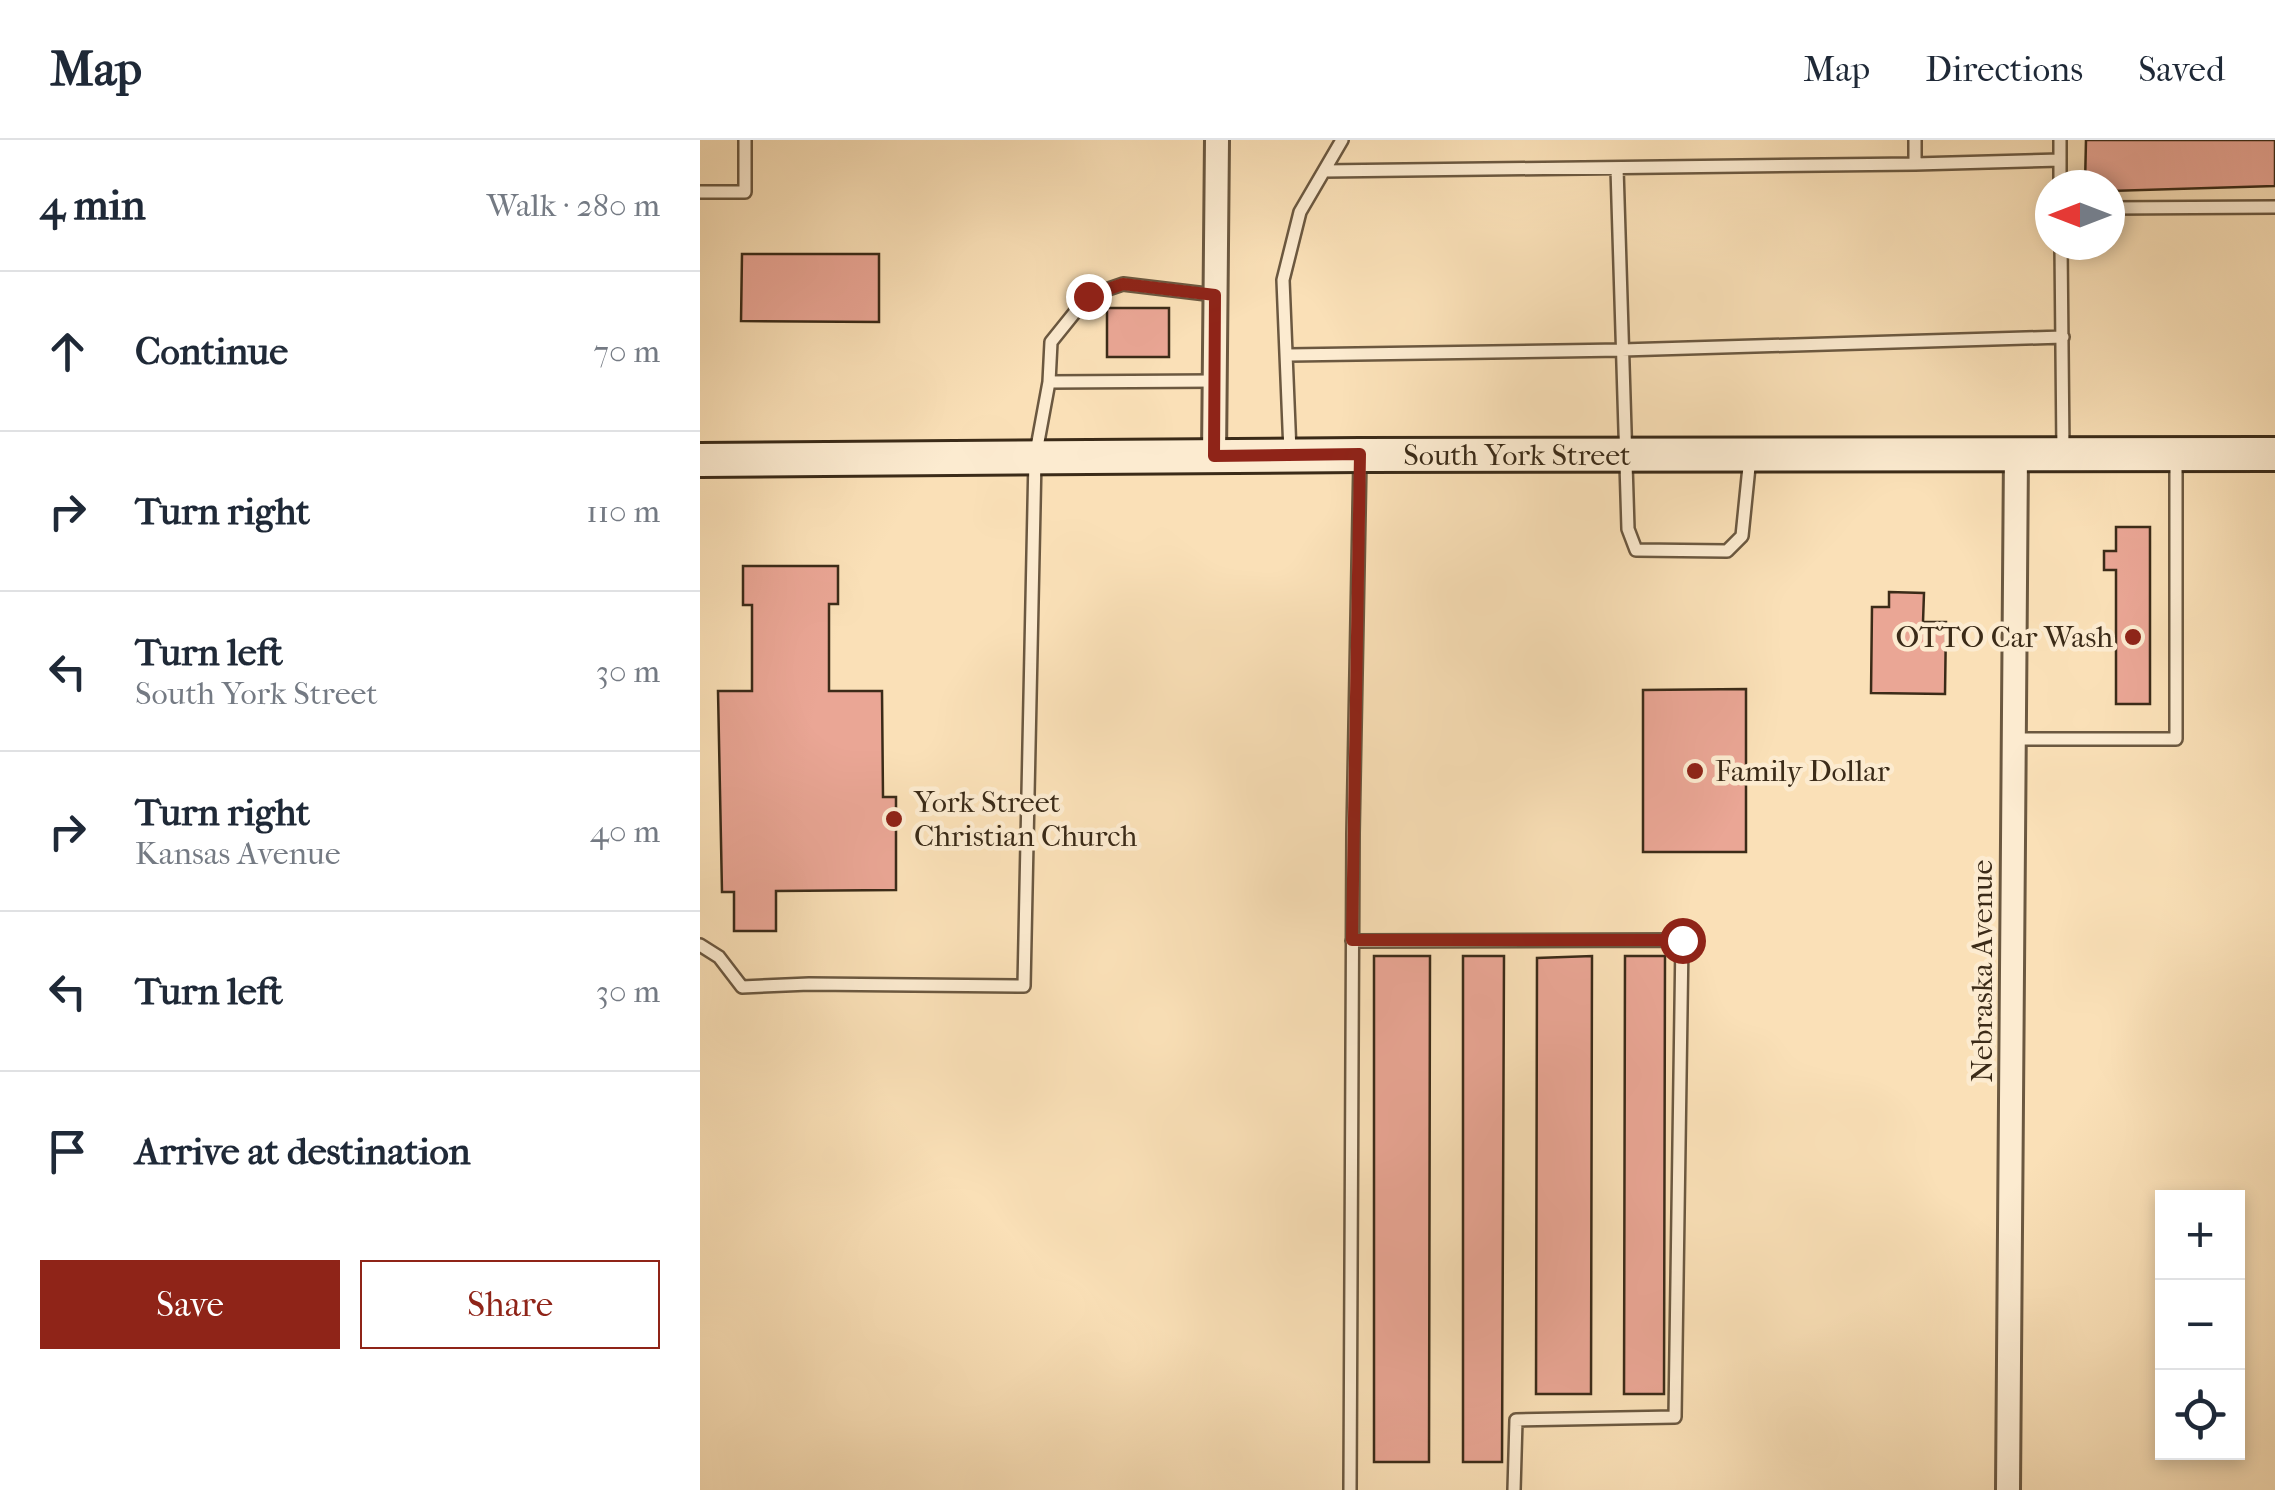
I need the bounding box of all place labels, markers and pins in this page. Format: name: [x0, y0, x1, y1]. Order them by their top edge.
place label: OTTO Car Wash: [1896, 620, 2113, 655]
marker: OTTO Car Wash: [2122, 626, 2144, 648]
place label: Family Dollar: [1715, 754, 1890, 789]
marker: Family Dollar: [1684, 760, 1706, 782]
place label: York Street Christian Church: [913, 785, 1137, 854]
marker: York Street Christian Church: [883, 808, 905, 830]

